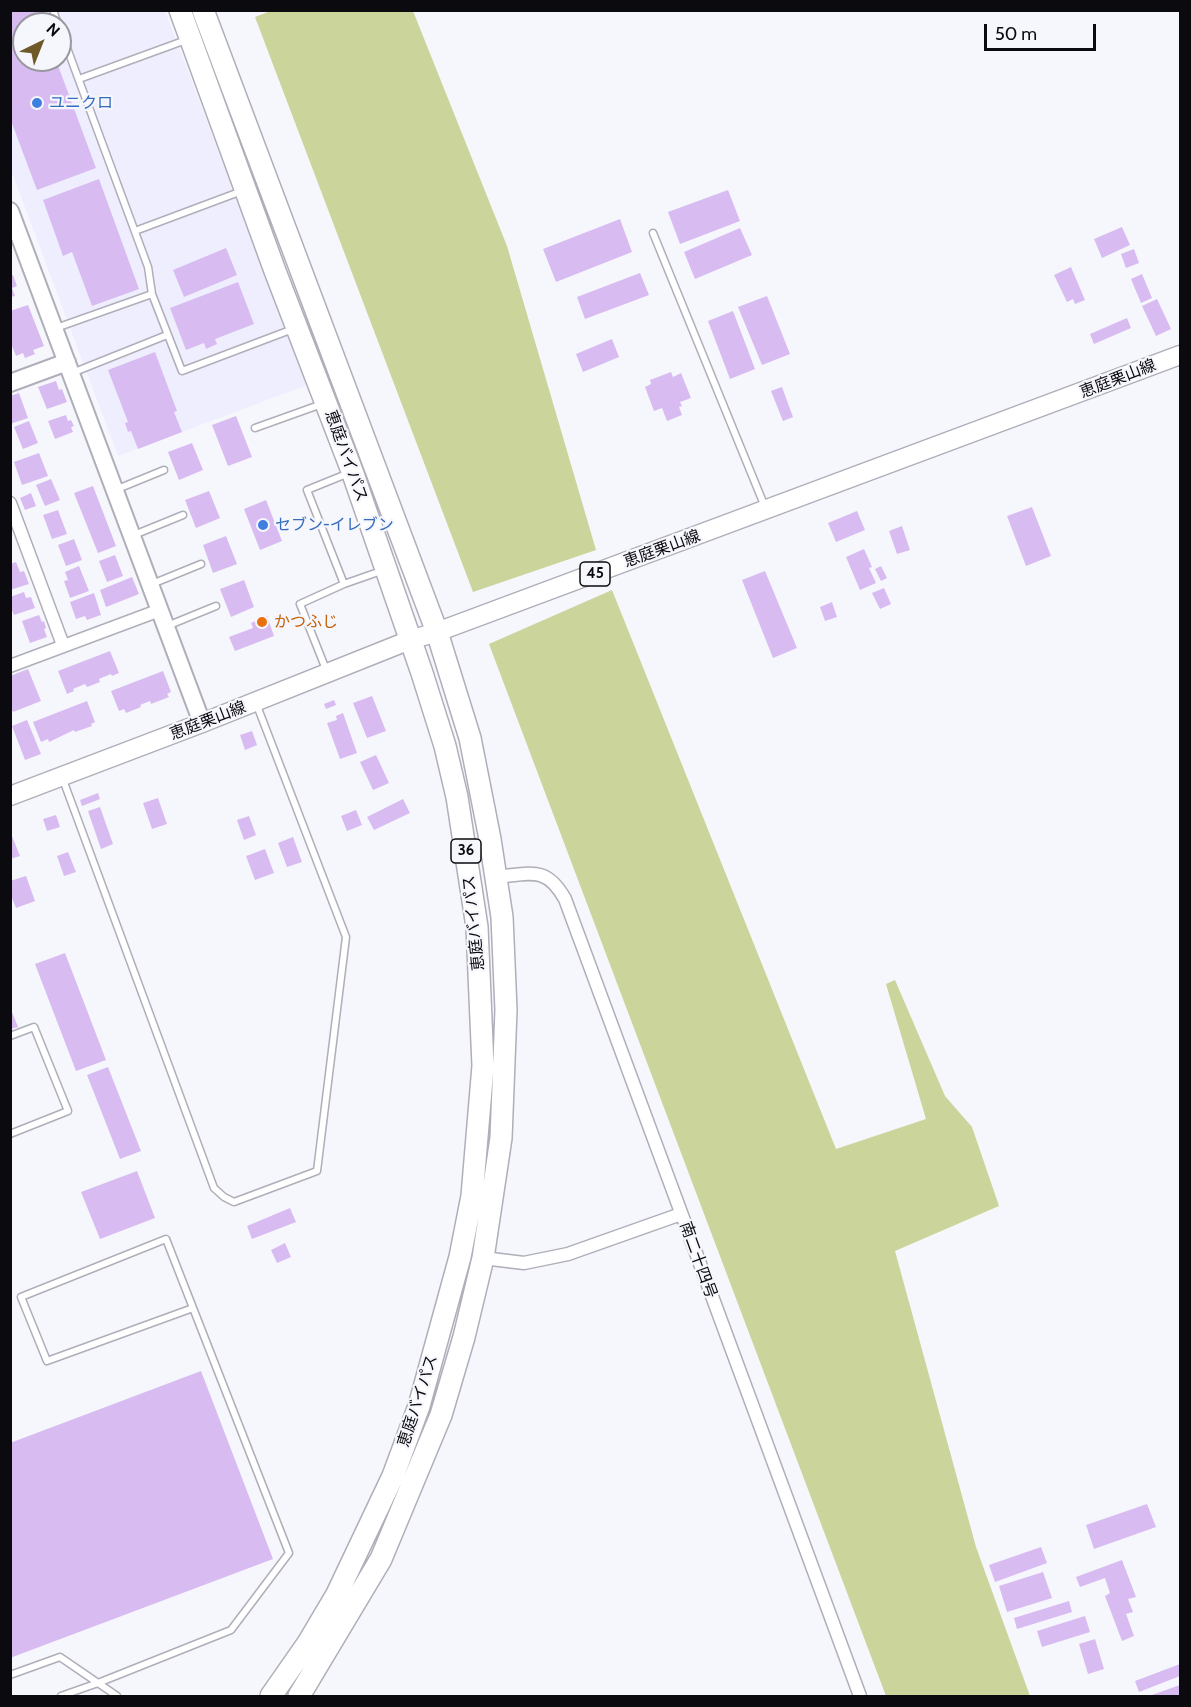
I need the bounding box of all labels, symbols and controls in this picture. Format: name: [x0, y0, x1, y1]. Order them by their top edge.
north arrow: [12, 12, 72, 72]
scale bar: [987, 12, 1100, 50]
text: N: [43, 19, 64, 41]
text: 50 m: [995, 23, 1037, 45]
place label: ユニクロ: [49, 93, 113, 113]
marker: ユニクロ: [30, 96, 44, 110]
street label: 恵庭栗山線: [1077, 356, 1159, 402]
street label: 恵庭バイパス: [321, 408, 371, 504]
place label: セブン-イレブン: [275, 515, 394, 535]
marker: セブン-イレブン: [256, 518, 270, 532]
street label: 恵庭栗山線: [621, 526, 703, 572]
road number: 45: [580, 562, 610, 586]
place label: かつふじ: [274, 612, 338, 632]
marker: かつふじ: [255, 615, 269, 629]
street label: 恵庭栗山線: [167, 698, 249, 744]
road number: 36: [451, 839, 481, 863]
street label: 恵庭バイパス: [459, 874, 489, 972]
street label: 南二十四号: [675, 1219, 721, 1301]
street label: 恵庭バイパス: [394, 1352, 442, 1450]

